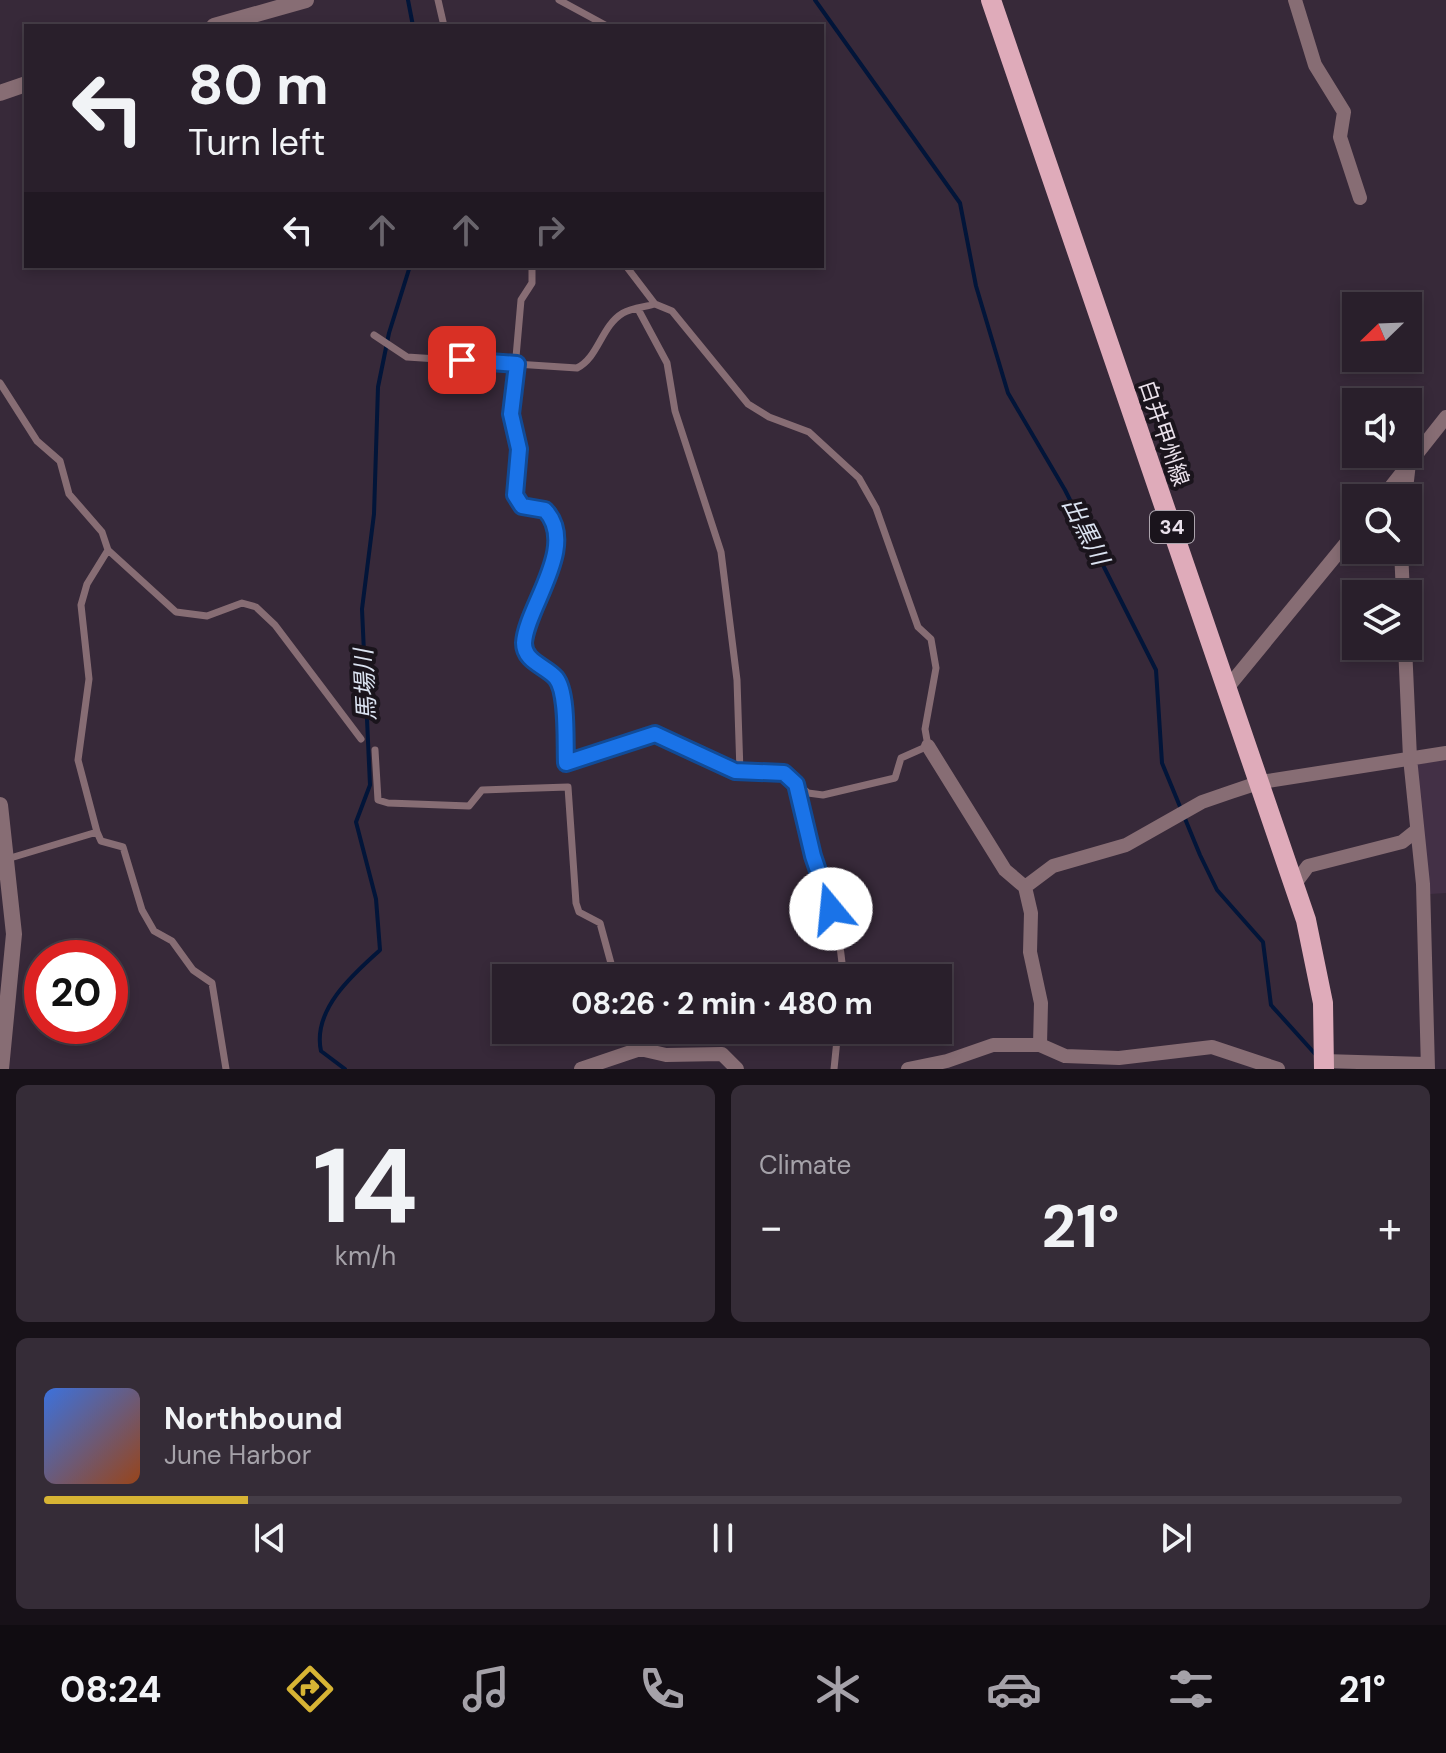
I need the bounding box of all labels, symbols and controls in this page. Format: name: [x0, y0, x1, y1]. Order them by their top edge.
text: 80 m: [188, 48, 329, 121]
icon: left: [56, 56, 160, 160]
text: Turn left: [188, 119, 325, 166]
icon: left: [276, 208, 320, 252]
icon: ahead: [360, 208, 404, 252]
icon: ahead: [444, 208, 488, 252]
icon: right: [528, 208, 572, 252]
north arrow: [1342, 292, 1422, 372]
map controls: [1342, 292, 1422, 660]
pin: [428, 326, 496, 394]
icon: arrive: [440, 338, 484, 382]
street label: 白井甲州線: [1132, 376, 1196, 490]
button: sound: [1342, 388, 1422, 468]
button: search: [1342, 484, 1422, 564]
water label: 出黒川: [1056, 492, 1118, 573]
road number: 34: [1150, 511, 1194, 543]
button: layers: [1342, 580, 1422, 660]
water label: 馬場川: [347, 645, 382, 722]
position arrow: [789, 867, 873, 951]
speed limit sign: 20: [24, 940, 128, 1044]
text: 08:26 · 2 min · 480 m: [571, 984, 873, 1023]
text: 14: [313, 1119, 418, 1254]
text: Climate: [759, 1148, 851, 1182]
text: 21°: [1041, 1187, 1120, 1266]
text: −: [759, 1198, 783, 1256]
text: +: [1378, 1198, 1402, 1256]
text: km/h: [335, 1239, 396, 1273]
text: Northbound: [164, 1399, 343, 1438]
text: June Harbor: [164, 1438, 311, 1472]
icon: previous: [248, 1516, 292, 1560]
icon: pause: [701, 1516, 745, 1560]
icon: next: [1154, 1516, 1198, 1560]
icon: directions: [282, 1661, 338, 1717]
icon: music: [458, 1661, 514, 1717]
icon: phone: [634, 1661, 690, 1717]
icon: climate: [810, 1661, 866, 1717]
icon: car: [986, 1661, 1042, 1717]
icon: filters: [1163, 1661, 1219, 1717]
text: 08:24: [60, 1666, 161, 1713]
text: 21°: [1339, 1666, 1386, 1713]

